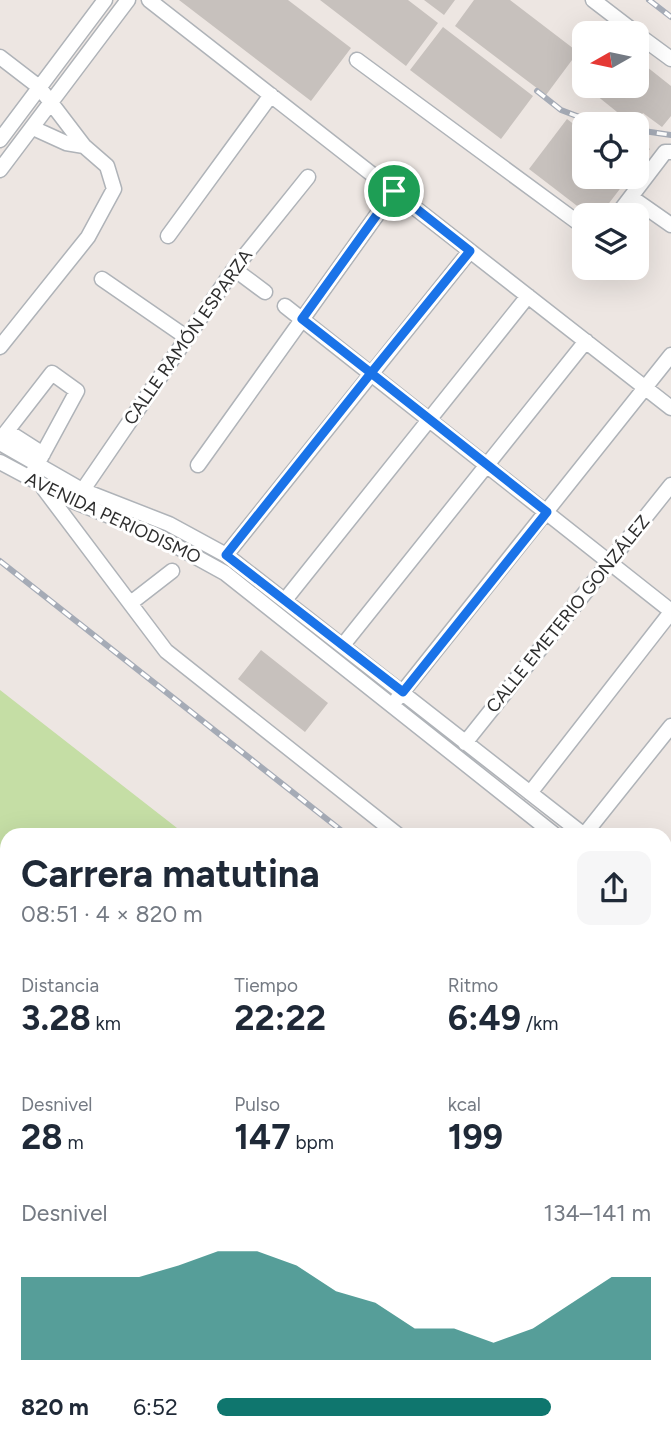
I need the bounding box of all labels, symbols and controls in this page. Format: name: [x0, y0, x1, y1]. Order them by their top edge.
north arrow: [572, 21, 649, 98]
map controls: [572, 21, 649, 280]
button: locate: [572, 112, 649, 189]
pin: [364, 161, 424, 221]
icon: arrive: [375, 172, 413, 210]
button: layers: [572, 203, 649, 280]
street label: CALLE RAMÓN ESPARZA: [119, 245, 257, 429]
street label: AVENIDA PERIODISMO: [22, 468, 204, 568]
street label: CALLE EMETERIO GONZÁLEZ: [482, 511, 654, 717]
text: Carrera matutina: [21, 851, 320, 897]
button: share: [577, 851, 651, 925]
text: 08:51 · 4 × 820 m: [21, 900, 203, 928]
text: Distancia: [21, 974, 99, 997]
text: Tiempo: [234, 974, 298, 997]
text: Ritmo: [448, 974, 498, 997]
text: 3.28: [21, 997, 91, 1039]
text: 22:22: [234, 997, 326, 1039]
text: 6:49: [448, 997, 521, 1039]
text: km: [91, 1012, 121, 1035]
text: /km: [521, 1012, 558, 1035]
text: Desnivel: [21, 1093, 93, 1116]
text: Pulso: [234, 1093, 280, 1116]
text: kcal: [448, 1093, 481, 1116]
text: 28: [21, 1116, 63, 1158]
text: 147: [234, 1116, 291, 1158]
text: 199: [448, 1116, 503, 1158]
text: m: [63, 1131, 84, 1154]
text: bpm: [291, 1131, 334, 1154]
text: Desnivel: [21, 1199, 108, 1227]
text: 134–141 m: [544, 1199, 651, 1227]
text: 820 m: [21, 1393, 89, 1421]
text: 6:52: [133, 1393, 178, 1421]

